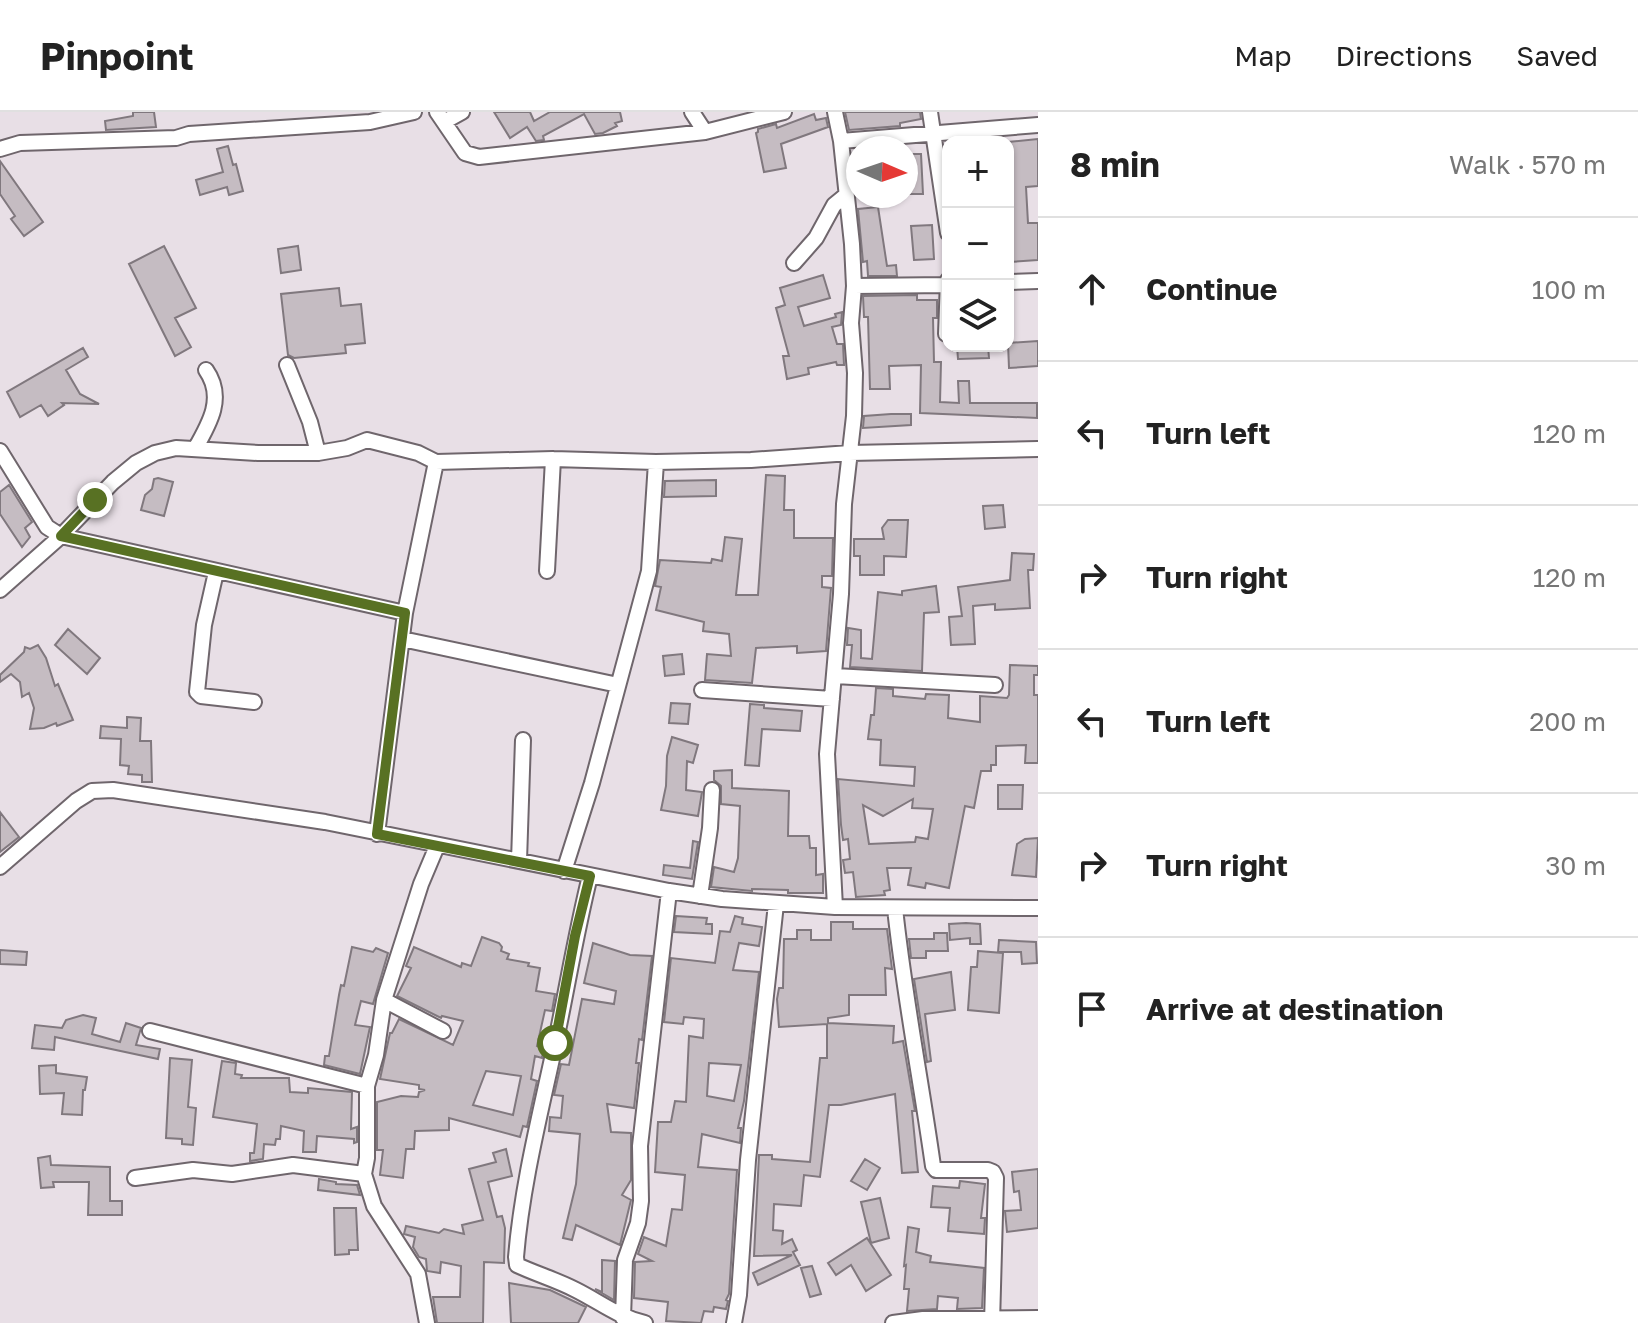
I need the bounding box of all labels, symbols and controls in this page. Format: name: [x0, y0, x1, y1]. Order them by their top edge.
text: Pinpoint: [40, 33, 194, 78]
text: Map: [1234, 39, 1291, 72]
text: Directions: [1335, 39, 1472, 72]
text: Saved: [1516, 39, 1598, 72]
north arrow: [846, 136, 918, 208]
map controls: [942, 136, 1014, 352]
button: +: [942, 136, 1014, 208]
text: 8 min: [1070, 144, 1160, 184]
text: Walk · 570 m: [1449, 149, 1606, 180]
button: −: [942, 208, 1014, 280]
icon: ahead: [1070, 267, 1114, 311]
text: Continue: [1146, 271, 1277, 307]
text: 100 m: [1532, 274, 1606, 305]
button: layers: [942, 280, 1014, 352]
icon: left: [1070, 411, 1114, 455]
text: Turn left: [1146, 415, 1271, 451]
text: 120 m: [1533, 418, 1606, 449]
route end: [77, 482, 113, 518]
icon: right: [1070, 555, 1114, 599]
text: Turn right: [1146, 559, 1288, 595]
text: 120 m: [1533, 562, 1606, 593]
icon: left: [1070, 699, 1114, 743]
text: Turn left: [1146, 703, 1271, 739]
text: 200 m: [1529, 706, 1606, 737]
icon: right: [1070, 843, 1114, 887]
text: Turn right: [1146, 847, 1288, 883]
text: 30 m: [1545, 850, 1606, 881]
icon: arrive: [1070, 987, 1114, 1031]
text: Arrive at destination: [1146, 991, 1443, 1027]
route start: [537, 1025, 573, 1061]

